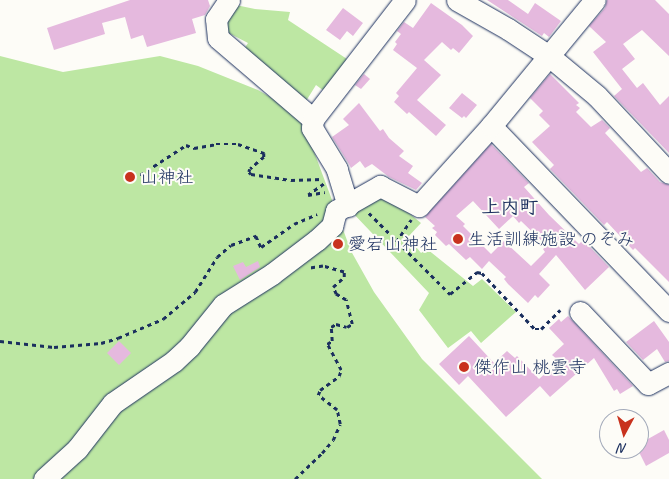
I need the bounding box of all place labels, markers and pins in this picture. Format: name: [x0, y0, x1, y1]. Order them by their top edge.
place label: 山神社: [140, 166, 194, 188]
marker: 山神社: [124, 171, 136, 183]
place label: 生活訓練施設 のぞみ: [468, 228, 634, 250]
place label: 愛宕山神社: [348, 233, 438, 255]
marker: 生活訓練施設 のぞみ: [452, 233, 464, 245]
marker: 愛宕山神社: [332, 238, 344, 250]
place label: 傑作山 桃雲寺: [474, 356, 586, 378]
marker: 傑作山 桃雲寺: [458, 361, 470, 373]

